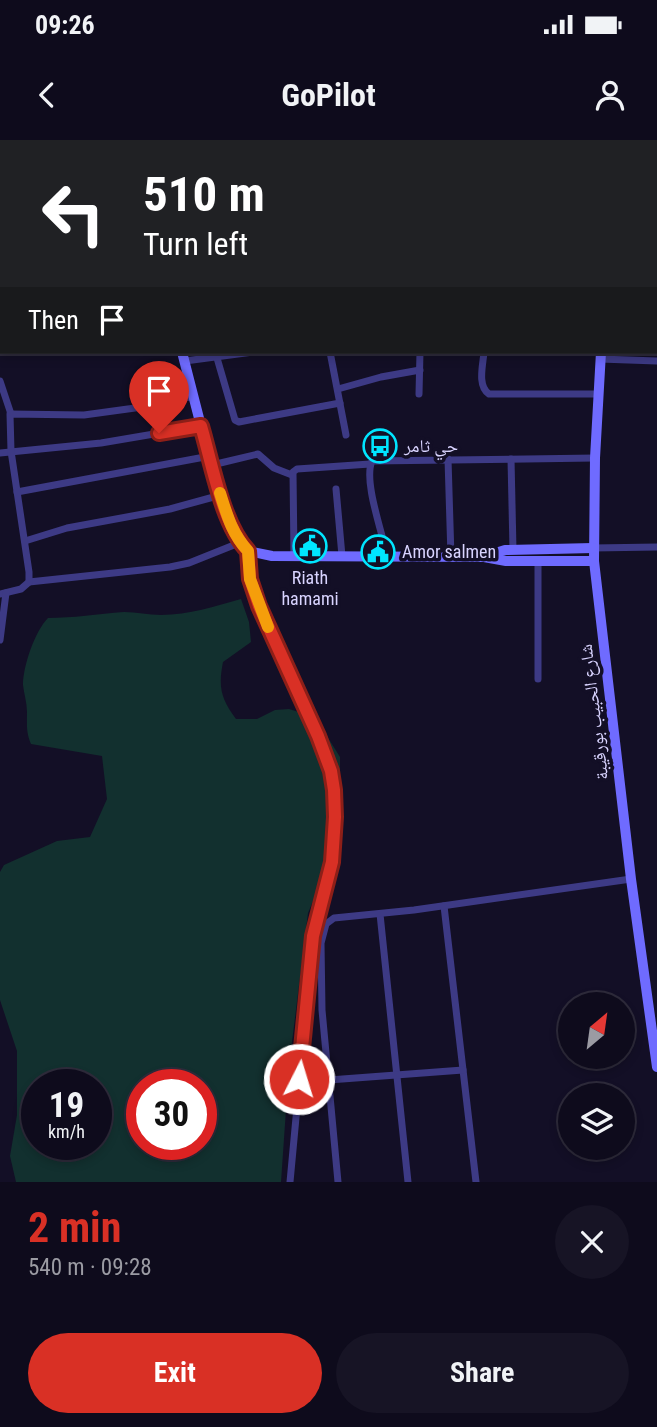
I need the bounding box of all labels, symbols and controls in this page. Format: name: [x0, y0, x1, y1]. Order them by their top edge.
text: 09:26: [35, 10, 95, 40]
icon: back: [28, 76, 66, 114]
text: GoPilot: [281, 76, 376, 114]
icon: person: [591, 76, 629, 114]
text: 510 m: [143, 166, 265, 223]
icon: left: [28, 168, 119, 259]
text: Turn left: [143, 225, 248, 263]
icon: arrive: [93, 301, 131, 339]
text: Then: [28, 305, 79, 335]
pin: [129, 361, 189, 433]
icon: arrive: [140, 372, 178, 410]
bus stop icon: حي ثامر: [361, 427, 399, 465]
place label: حي ثامر: [403, 435, 458, 461]
public building icon: Riath hamami: [291, 527, 329, 565]
public building icon: Amor salmen: [359, 533, 397, 571]
place label: Amor salmen: [402, 541, 496, 562]
place label: Riath hamami: [281, 567, 339, 609]
street label: شارع الحبيب بورقيبة: [575, 643, 613, 781]
north arrow: [558, 992, 635, 1069]
map controls: [558, 992, 635, 1160]
position arrow: [262, 1042, 336, 1116]
speed limit sign: 30: [126, 1069, 217, 1160]
button: layers: [558, 1083, 635, 1160]
text: 19: [49, 1085, 84, 1126]
text: km/h: [48, 1121, 85, 1142]
text: 2 min: [28, 1203, 121, 1252]
button: close: [555, 1205, 629, 1279]
text: 540 m · 09:28: [28, 1254, 152, 1281]
button: Exit: [28, 1333, 322, 1413]
button: Share: [336, 1333, 629, 1413]

